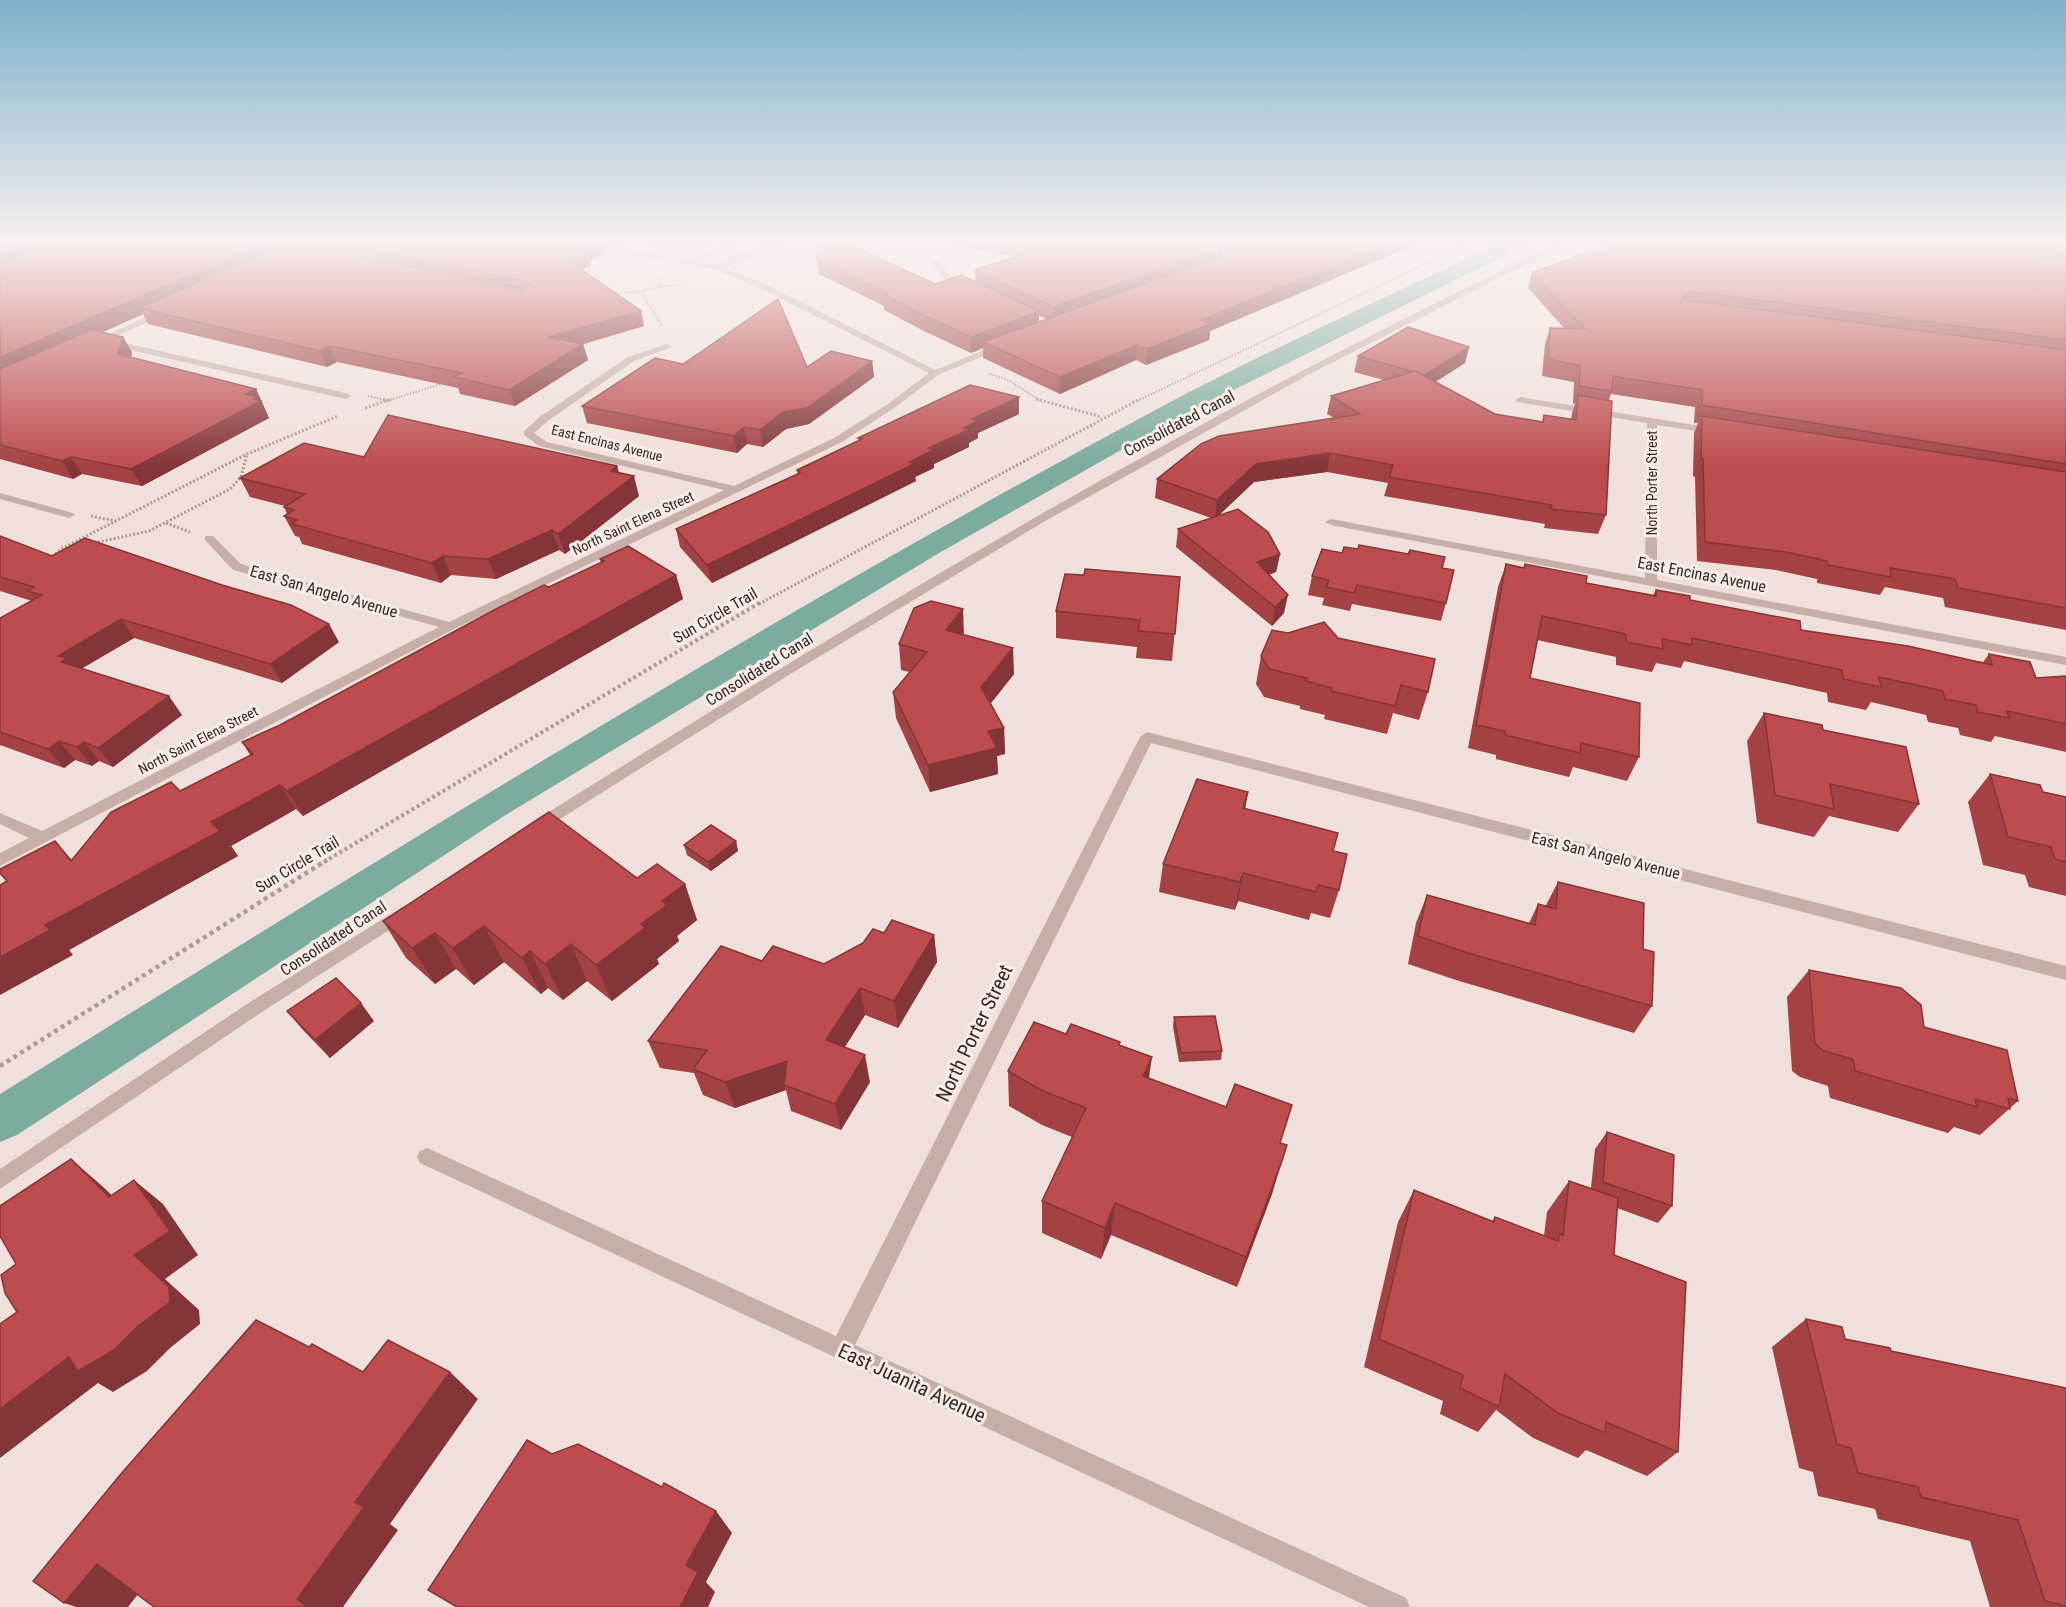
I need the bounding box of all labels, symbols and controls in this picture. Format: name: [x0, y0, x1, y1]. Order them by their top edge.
street label: Consolidated Canal: [1121, 386, 1238, 461]
street label: East Encinas Avenue: [550, 421, 665, 465]
street label: North Porter Street: [1644, 431, 1660, 535]
street label: North Saint Elena Street: [570, 488, 696, 558]
street label: East Encinas Avenue: [1636, 553, 1768, 596]
street label: East San Angelo Avenue: [248, 561, 400, 622]
street label: Sun Circle Trail: [670, 584, 761, 647]
street label: Consolidated Canal: [702, 629, 816, 710]
street label: North Saint Elena Street: [136, 703, 260, 777]
street label: East San Angelo Avenue: [1530, 828, 1682, 883]
street label: Sun Circle Trail: [252, 832, 343, 897]
street label: Consolidated Canal: [277, 897, 390, 980]
street label: North Porter Street: [930, 960, 1018, 1105]
street label: East Juanita Avenue: [834, 1338, 990, 1428]

